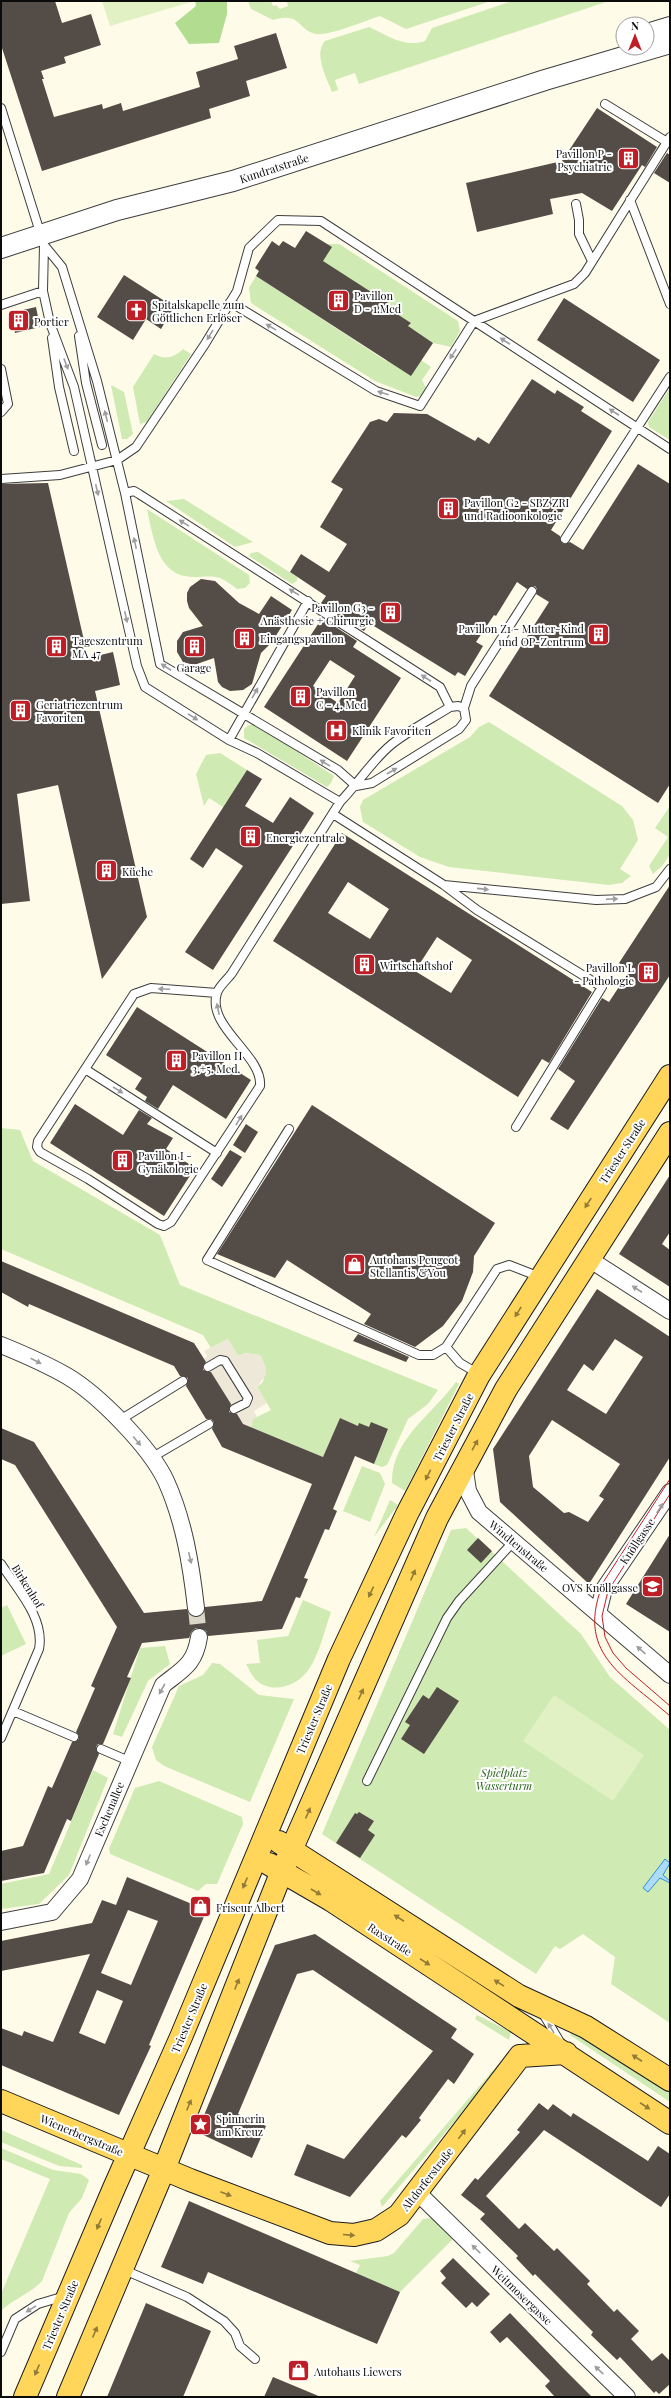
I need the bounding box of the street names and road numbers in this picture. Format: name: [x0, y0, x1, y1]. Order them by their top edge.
street label: Kundratstraße: [237, 150, 311, 186]
street label: Triester Straße: [595, 1115, 649, 1186]
street label: Triester Straße: [429, 1390, 477, 1464]
street label: Knöllgasse: [616, 1515, 658, 1567]
street label: Windtenstraße: [485, 1516, 552, 1576]
street label: Birkenhof: [9, 1561, 48, 1612]
street label: Triester Straße: [293, 1681, 336, 1756]
street label: Eschenallee: [91, 1779, 127, 1839]
street label: Raxstraße: [365, 1919, 415, 1959]
street label: Triester Straße: [168, 1980, 211, 2055]
street label: Wienerbergstraße: [37, 2110, 126, 2159]
street label: Altdorferstraße: [397, 2144, 457, 2214]
street label: Weitmosergasse: [487, 2261, 556, 2328]
street label: Triester Straße: [39, 2277, 82, 2352]

